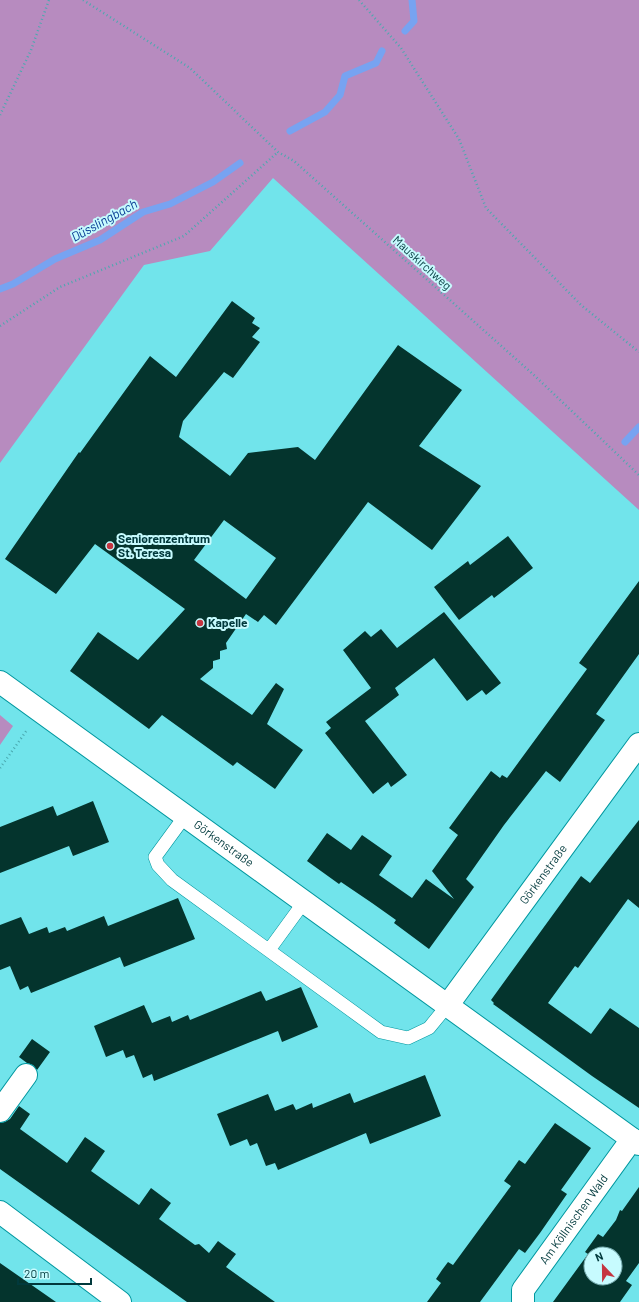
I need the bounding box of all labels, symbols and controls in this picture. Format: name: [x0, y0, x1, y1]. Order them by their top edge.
water label: Düsslingbach: [68, 195, 140, 245]
street label: Mauskirchweg: [390, 232, 455, 292]
place label: Seniorenzentrum St. Teresa: [118, 531, 210, 559]
marker: Seniorenzentrum St. Teresa: [105, 541, 115, 551]
place label: Kapelle: [208, 615, 248, 629]
marker: Kapelle: [195, 618, 205, 628]
street label: Görkenstraße: [192, 817, 257, 869]
street label: Görkenstraße: [516, 841, 569, 907]
street label: Am Köllnischen Wald: [536, 1171, 610, 1267]
north arrow: [583, 1246, 623, 1286]
text: N: [593, 1249, 605, 1264]
scale bar: [18, 1260, 91, 1286]
text: 20 m: [24, 1266, 50, 1280]

